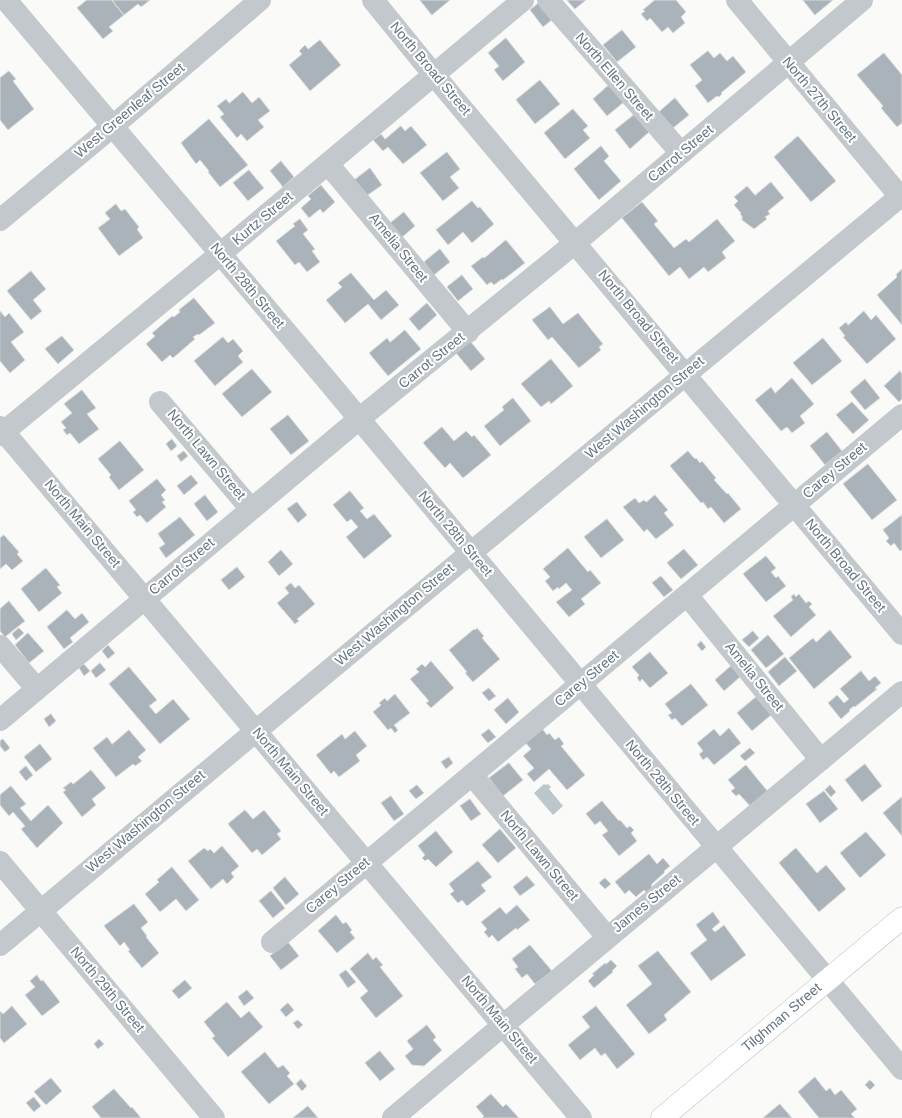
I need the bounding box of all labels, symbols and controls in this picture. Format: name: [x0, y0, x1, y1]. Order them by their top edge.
street label: North Broad Street: [386, 19, 474, 119]
street label: North Ellen Street: [571, 30, 657, 124]
street label: North 27th Street: [778, 54, 860, 146]
street label: West Greenleaf Street: [72, 60, 188, 162]
street label: Carrot Street: [645, 122, 717, 186]
street label: Kurtz Street: [229, 189, 297, 249]
street label: Amelia Street: [365, 210, 431, 286]
street label: North 28th Street: [206, 240, 288, 332]
street label: North Broad Street: [594, 267, 682, 367]
street label: Carrot Street: [396, 329, 468, 393]
street label: West Washington Street: [582, 353, 708, 463]
street label: North Lawn Street: [163, 406, 249, 504]
street label: Carey Street: [800, 439, 870, 503]
street label: North Main Street: [40, 477, 124, 571]
street label: North 28th Street: [414, 488, 496, 580]
street label: North Broad Street: [801, 516, 889, 616]
street label: Carrot Street: [146, 535, 218, 599]
street label: West Washington Street: [332, 560, 458, 670]
street label: Amelia Street: [721, 639, 787, 715]
street label: Carey Street: [552, 647, 622, 711]
street label: North Main Street: [248, 725, 332, 819]
street label: North 28th Street: [621, 737, 703, 829]
street label: West Washington Street: [83, 767, 209, 877]
street label: North Lawn Street: [496, 807, 582, 905]
street label: Carey Street: [303, 854, 373, 918]
street label: James Street: [610, 872, 684, 936]
street label: North 29th Street: [66, 944, 148, 1036]
street label: North Main Street: [457, 973, 541, 1067]
street label: Tilghman Street: [739, 980, 825, 1056]

